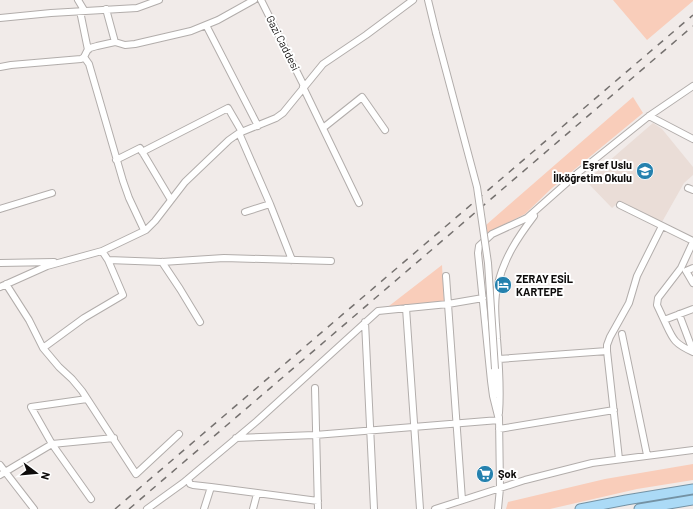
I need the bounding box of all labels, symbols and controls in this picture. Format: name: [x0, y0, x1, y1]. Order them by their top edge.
street label: Gazi Caddesi: [264, 13, 303, 73]
place label: Eşref Uslu İlköğretim Okulu: [553, 158, 632, 184]
school or university icon: Eşref Uslu İlköğretim Okulu: [635, 161, 655, 181]
place label: ZERAY ESİL KARTEPE: [516, 272, 573, 298]
hotel icon: ZERAY ESİL KARTEPE: [493, 275, 513, 295]
north arrow: [16, 453, 56, 493]
supermarket icon: Şok: [475, 464, 495, 484]
place label: Şok: [498, 467, 517, 480]
text: N: [39, 471, 53, 481]

